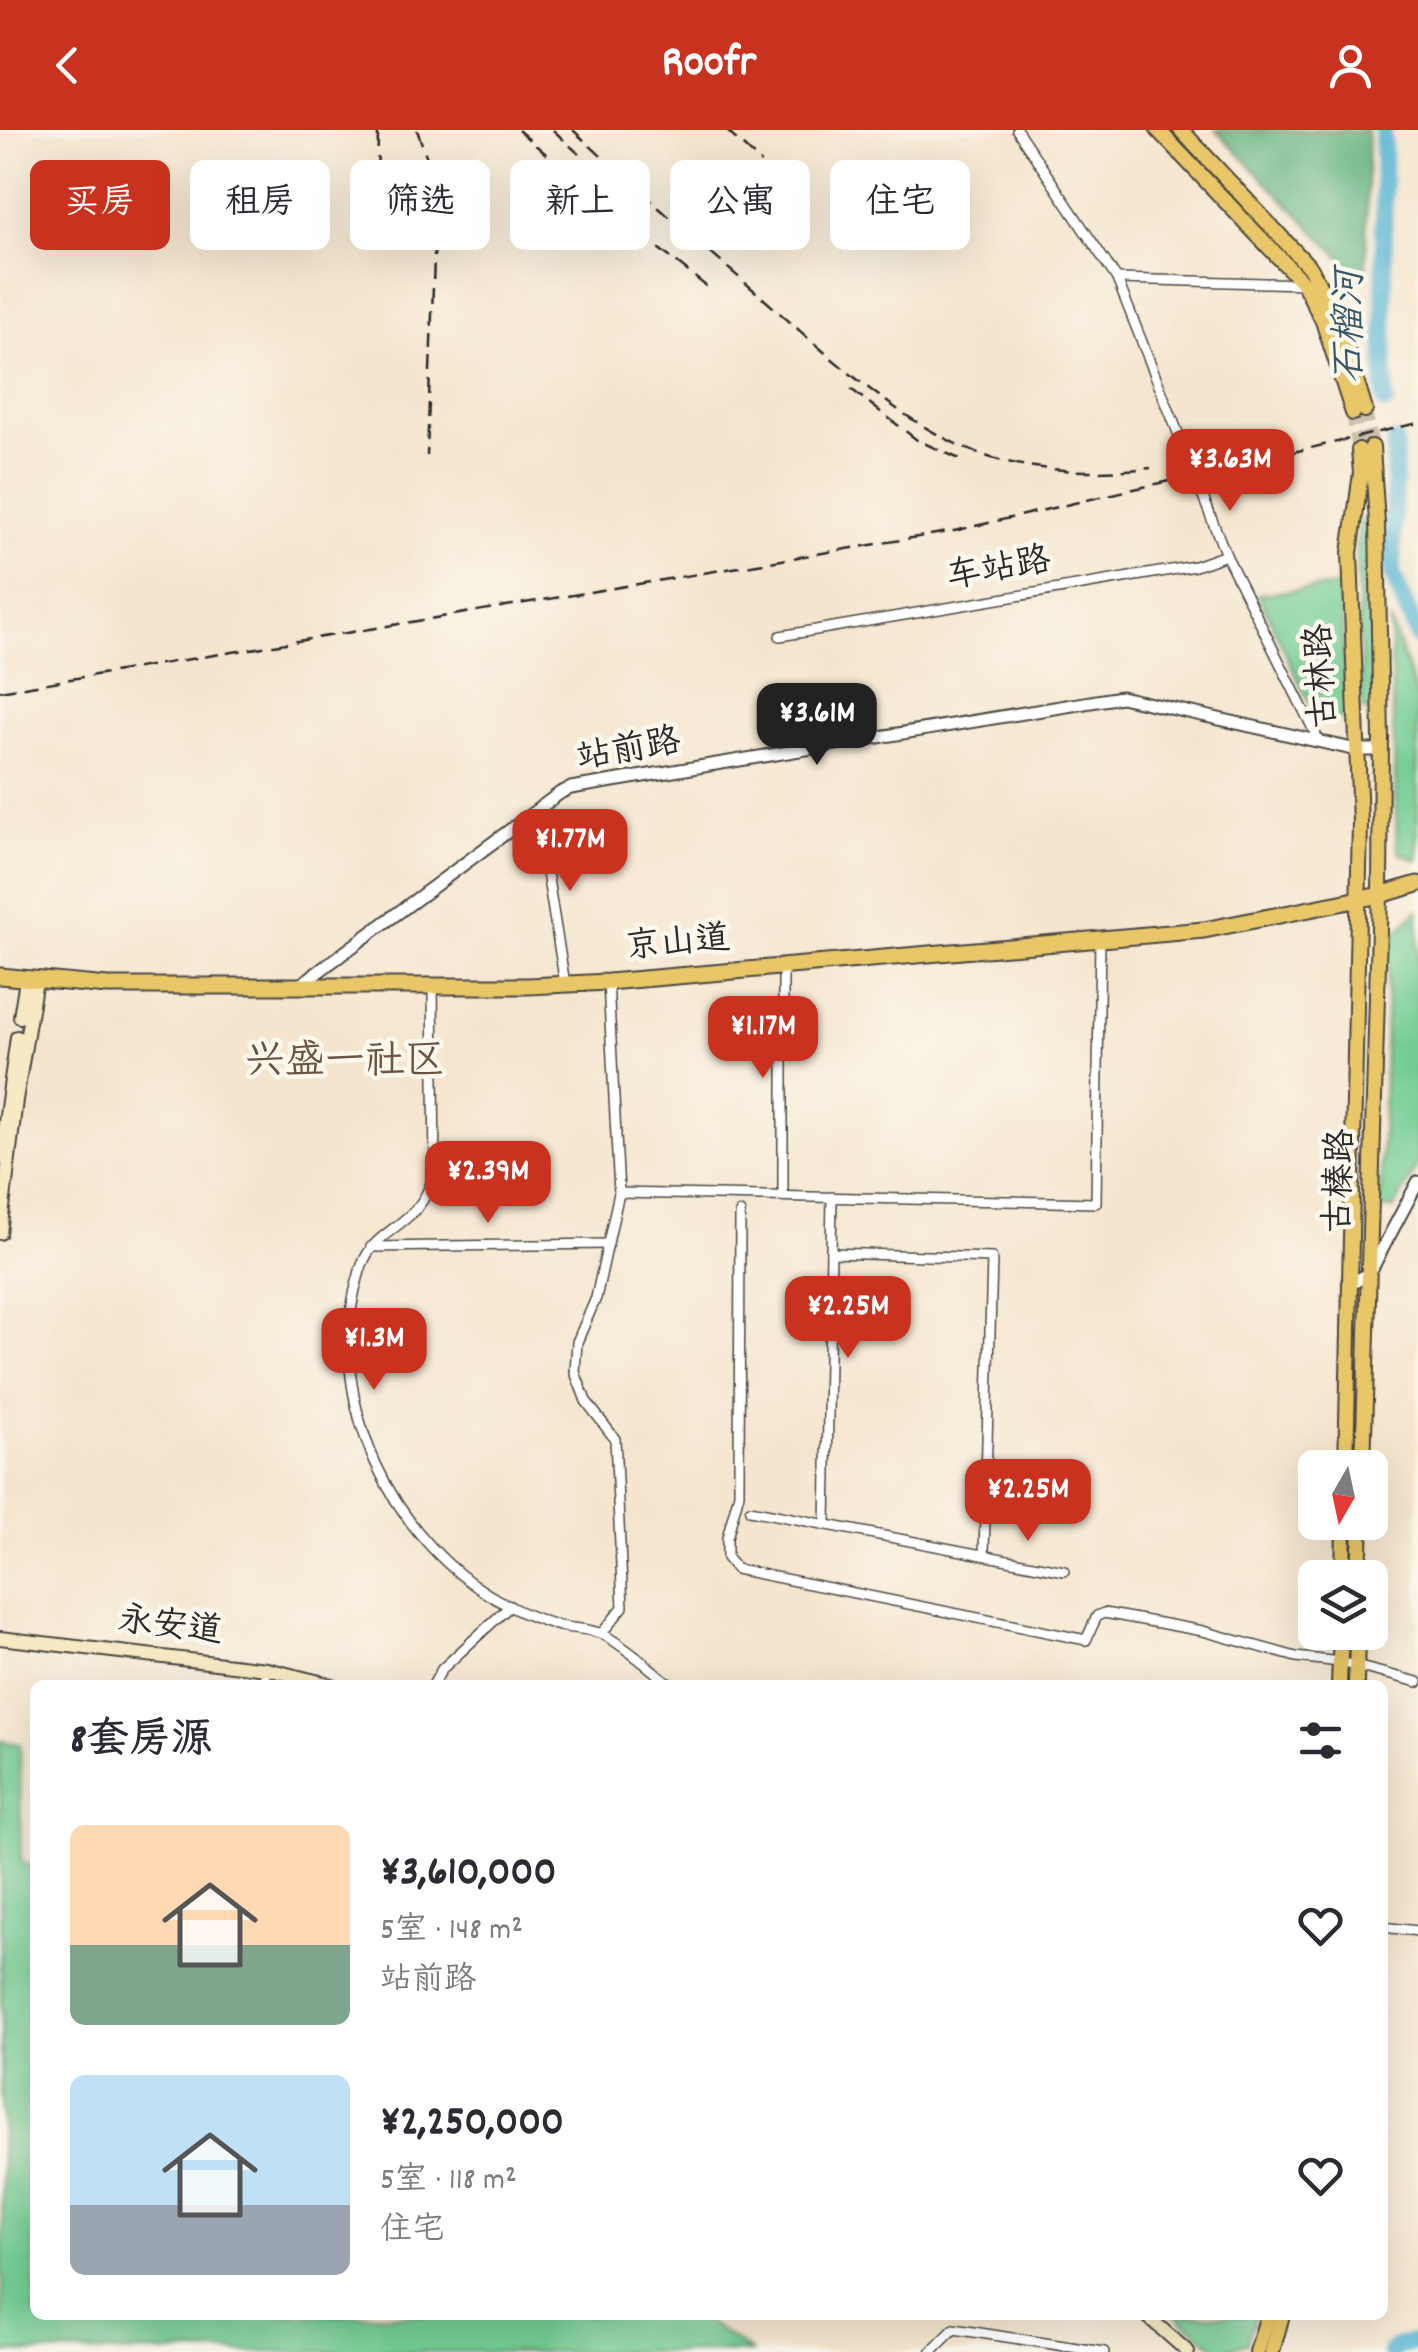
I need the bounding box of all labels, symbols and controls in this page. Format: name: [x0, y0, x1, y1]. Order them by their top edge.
text: Roofr: [662, 33, 756, 97]
icon: back: [40, 38, 95, 93]
icon: person: [1323, 38, 1378, 93]
chip: 买房: [30, 160, 170, 250]
chip: 租房: [190, 160, 330, 250]
chip: 筛选: [350, 160, 490, 250]
chip: 新上: [510, 160, 650, 250]
chip: 公寓: [670, 160, 810, 250]
chip: 住宅: [830, 160, 970, 250]
water label: 石榴河: [1325, 263, 1380, 383]
pin: ¥3.63M: [1149, 429, 1311, 514]
text: ¥3.63M: [1188, 438, 1272, 484]
street label: 车站路: [943, 537, 1055, 605]
street label: 古林路: [1296, 622, 1352, 730]
pin: ¥3.61M: [736, 683, 898, 768]
text: ¥3.61M: [779, 692, 855, 738]
street label: 站前路: [573, 718, 685, 786]
pin: ¥1.77M: [489, 809, 651, 894]
text: ¥1.77M: [534, 818, 606, 864]
street label: 京山道: [624, 916, 732, 974]
pin: ¥1.17M: [682, 996, 844, 1081]
text: ¥1.17M: [730, 1005, 796, 1051]
district label: 兴盛一社区: [245, 1036, 445, 1093]
street label: 古榛路: [1315, 1128, 1369, 1234]
pin: ¥2.39M: [407, 1141, 569, 1226]
text: ¥2.39M: [447, 1150, 529, 1196]
pin: ¥2.25M: [767, 1276, 929, 1361]
text: ¥2.25M: [807, 1285, 889, 1331]
pin: ¥1.3M: [304, 1308, 444, 1393]
text: ¥1.3M: [344, 1317, 404, 1363]
north arrow: [1298, 1450, 1388, 1540]
map controls: [1298, 1450, 1388, 1650]
pin: ¥2.25M: [947, 1459, 1109, 1544]
text: ¥2.25M: [987, 1468, 1069, 1514]
button: layers: [1298, 1560, 1388, 1650]
street label: 永安道: [115, 1597, 225, 1659]
text: 8套房源: [70, 1713, 213, 1773]
icon: filters: [1293, 1713, 1348, 1768]
text: ¥3,610,000: [380, 1845, 556, 1905]
icon: home: [150, 1865, 270, 1985]
icon: heart: [1293, 1898, 1348, 1953]
text: 5室 · 148 m²: [380, 1909, 523, 1955]
text: 站前路: [380, 1959, 476, 2005]
text: ¥2,250,000: [380, 2095, 564, 2155]
icon: home: [150, 2115, 270, 2235]
icon: heart: [1293, 2148, 1348, 2203]
text: 5室 · 118 m²: [380, 2159, 517, 2205]
text: 住宅: [380, 2209, 444, 2255]

